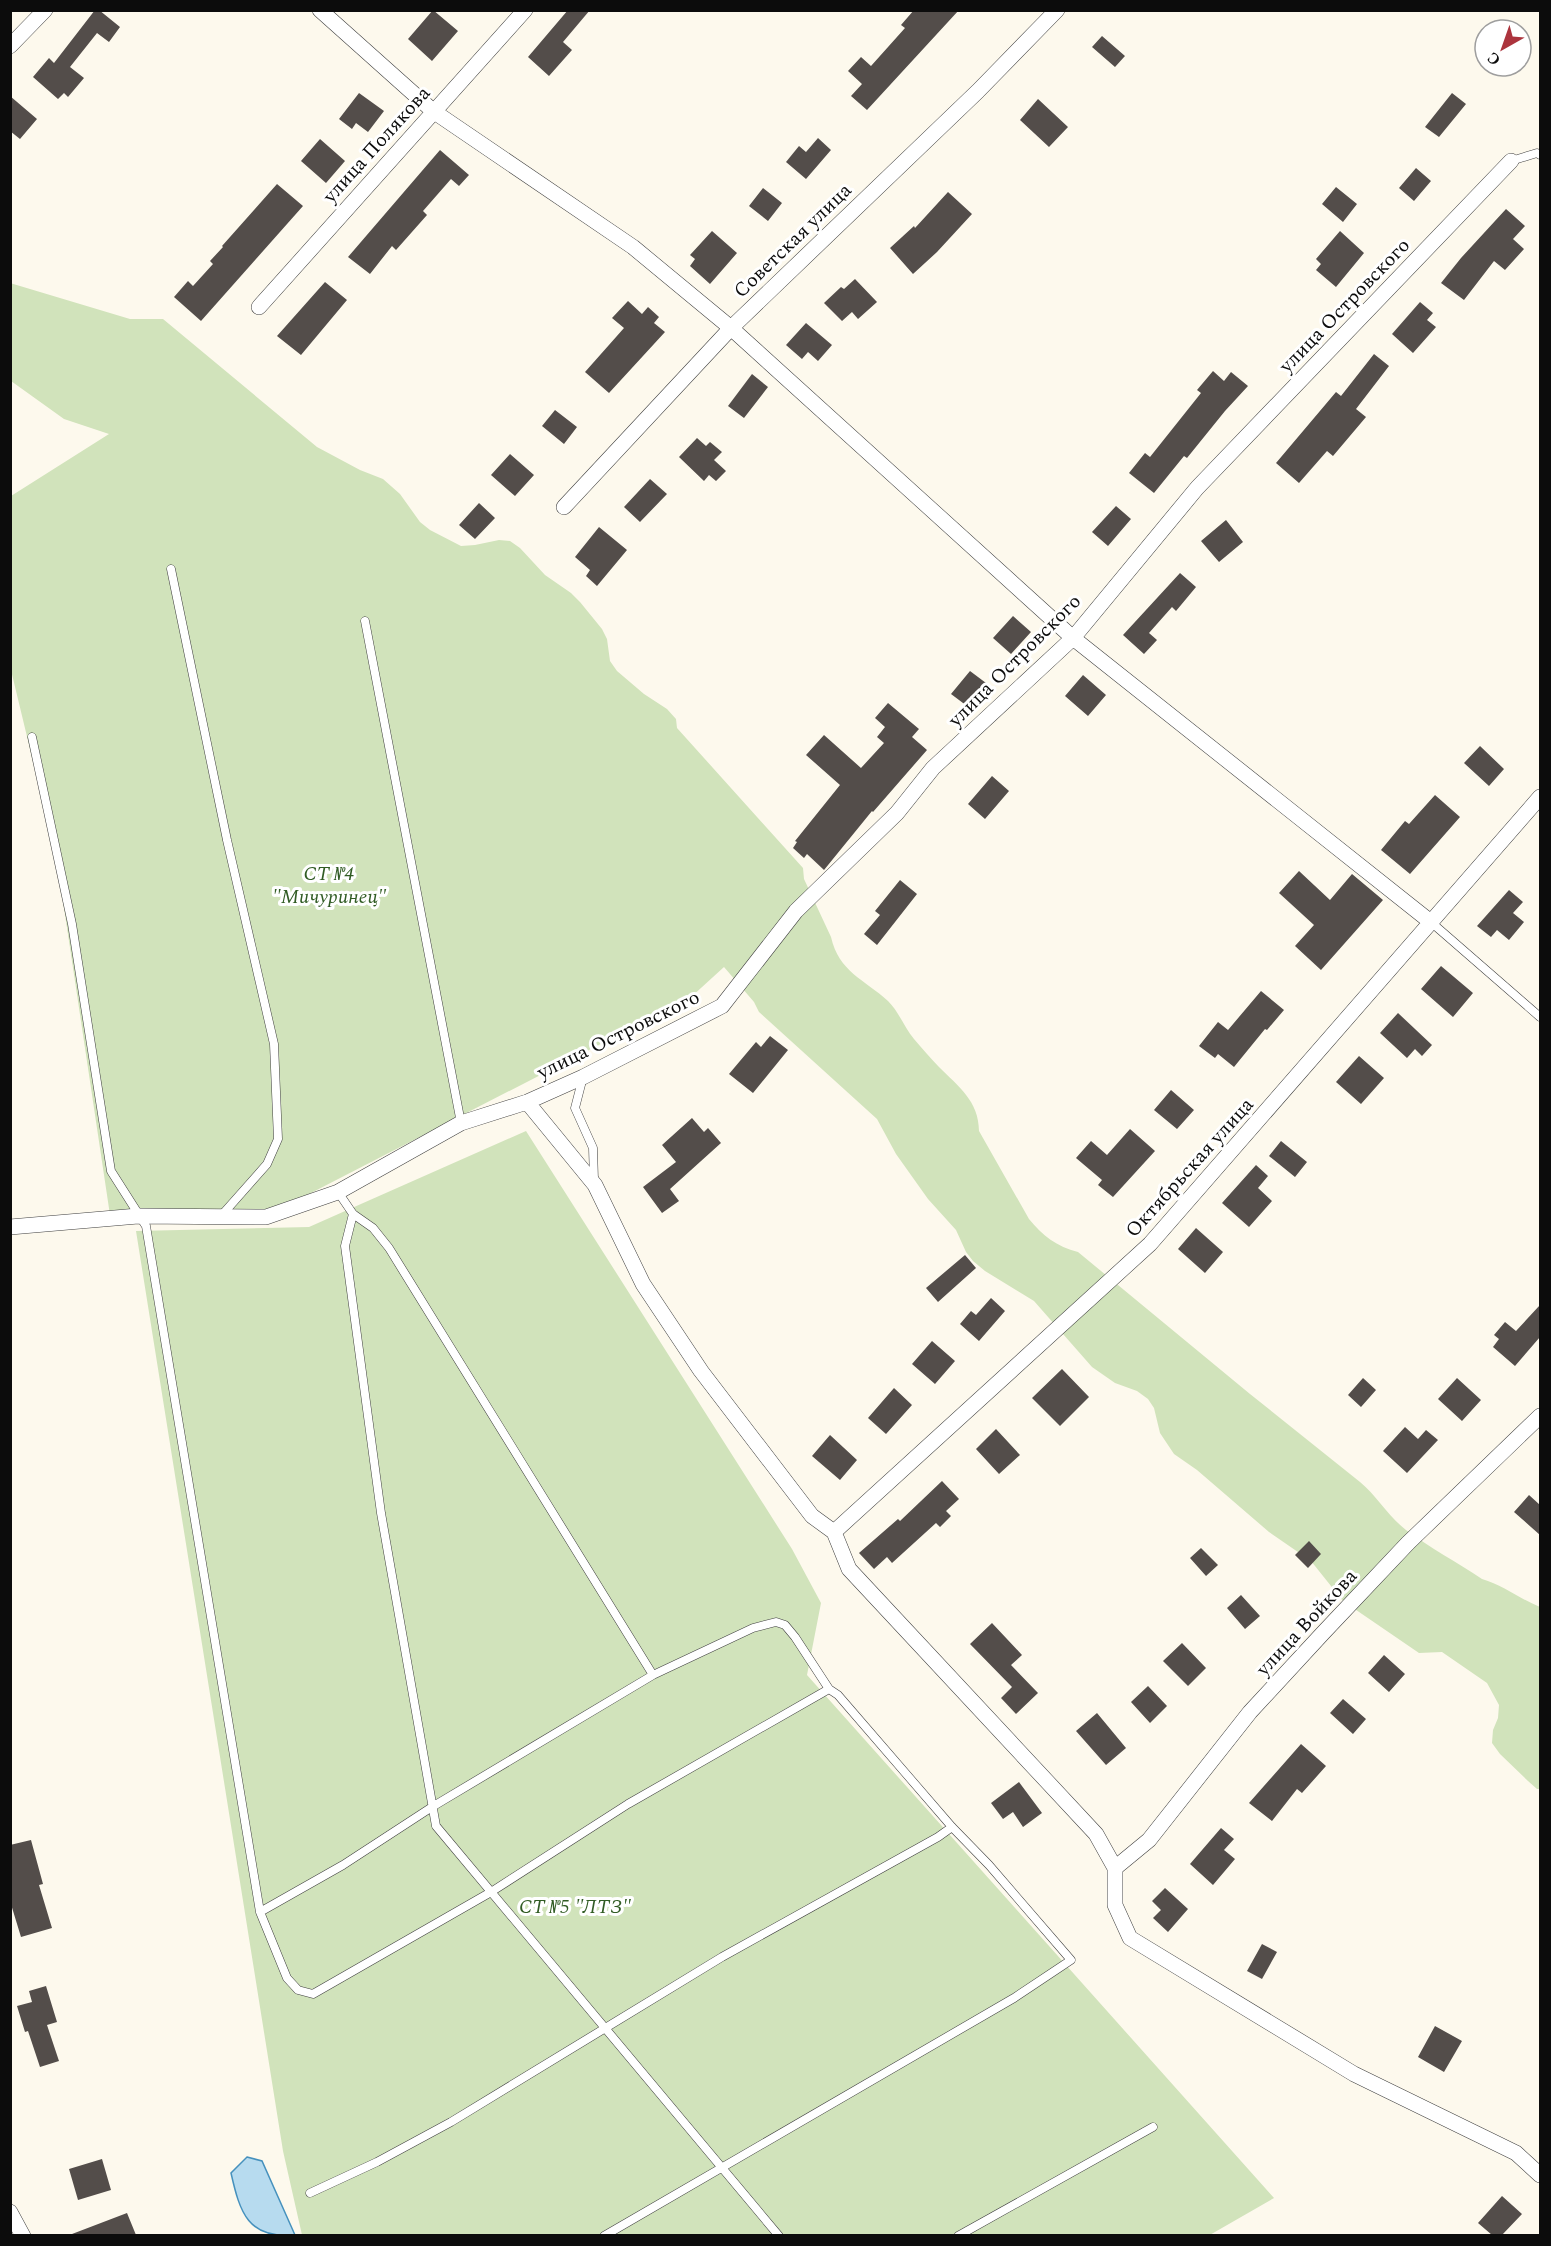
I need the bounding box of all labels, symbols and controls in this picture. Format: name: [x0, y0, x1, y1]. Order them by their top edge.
north arrow: [1473, 18, 1533, 78]
text: С: [1482, 46, 1506, 72]
street label: улица Полякова: [315, 79, 438, 211]
street label: Советская улица: [727, 176, 859, 305]
street label: улица Островского: [1272, 231, 1417, 381]
street label: улица Островского: [941, 587, 1088, 735]
park label: СТ №4 "Мичуринец": [272, 859, 386, 912]
street label: улица Островского: [531, 982, 705, 1088]
street label: Октябрьская улица: [1118, 1091, 1261, 1245]
street label: улица Войкова: [1248, 1562, 1365, 1684]
park label: СТ №5 "ЛТЗ": [519, 1892, 631, 1922]

